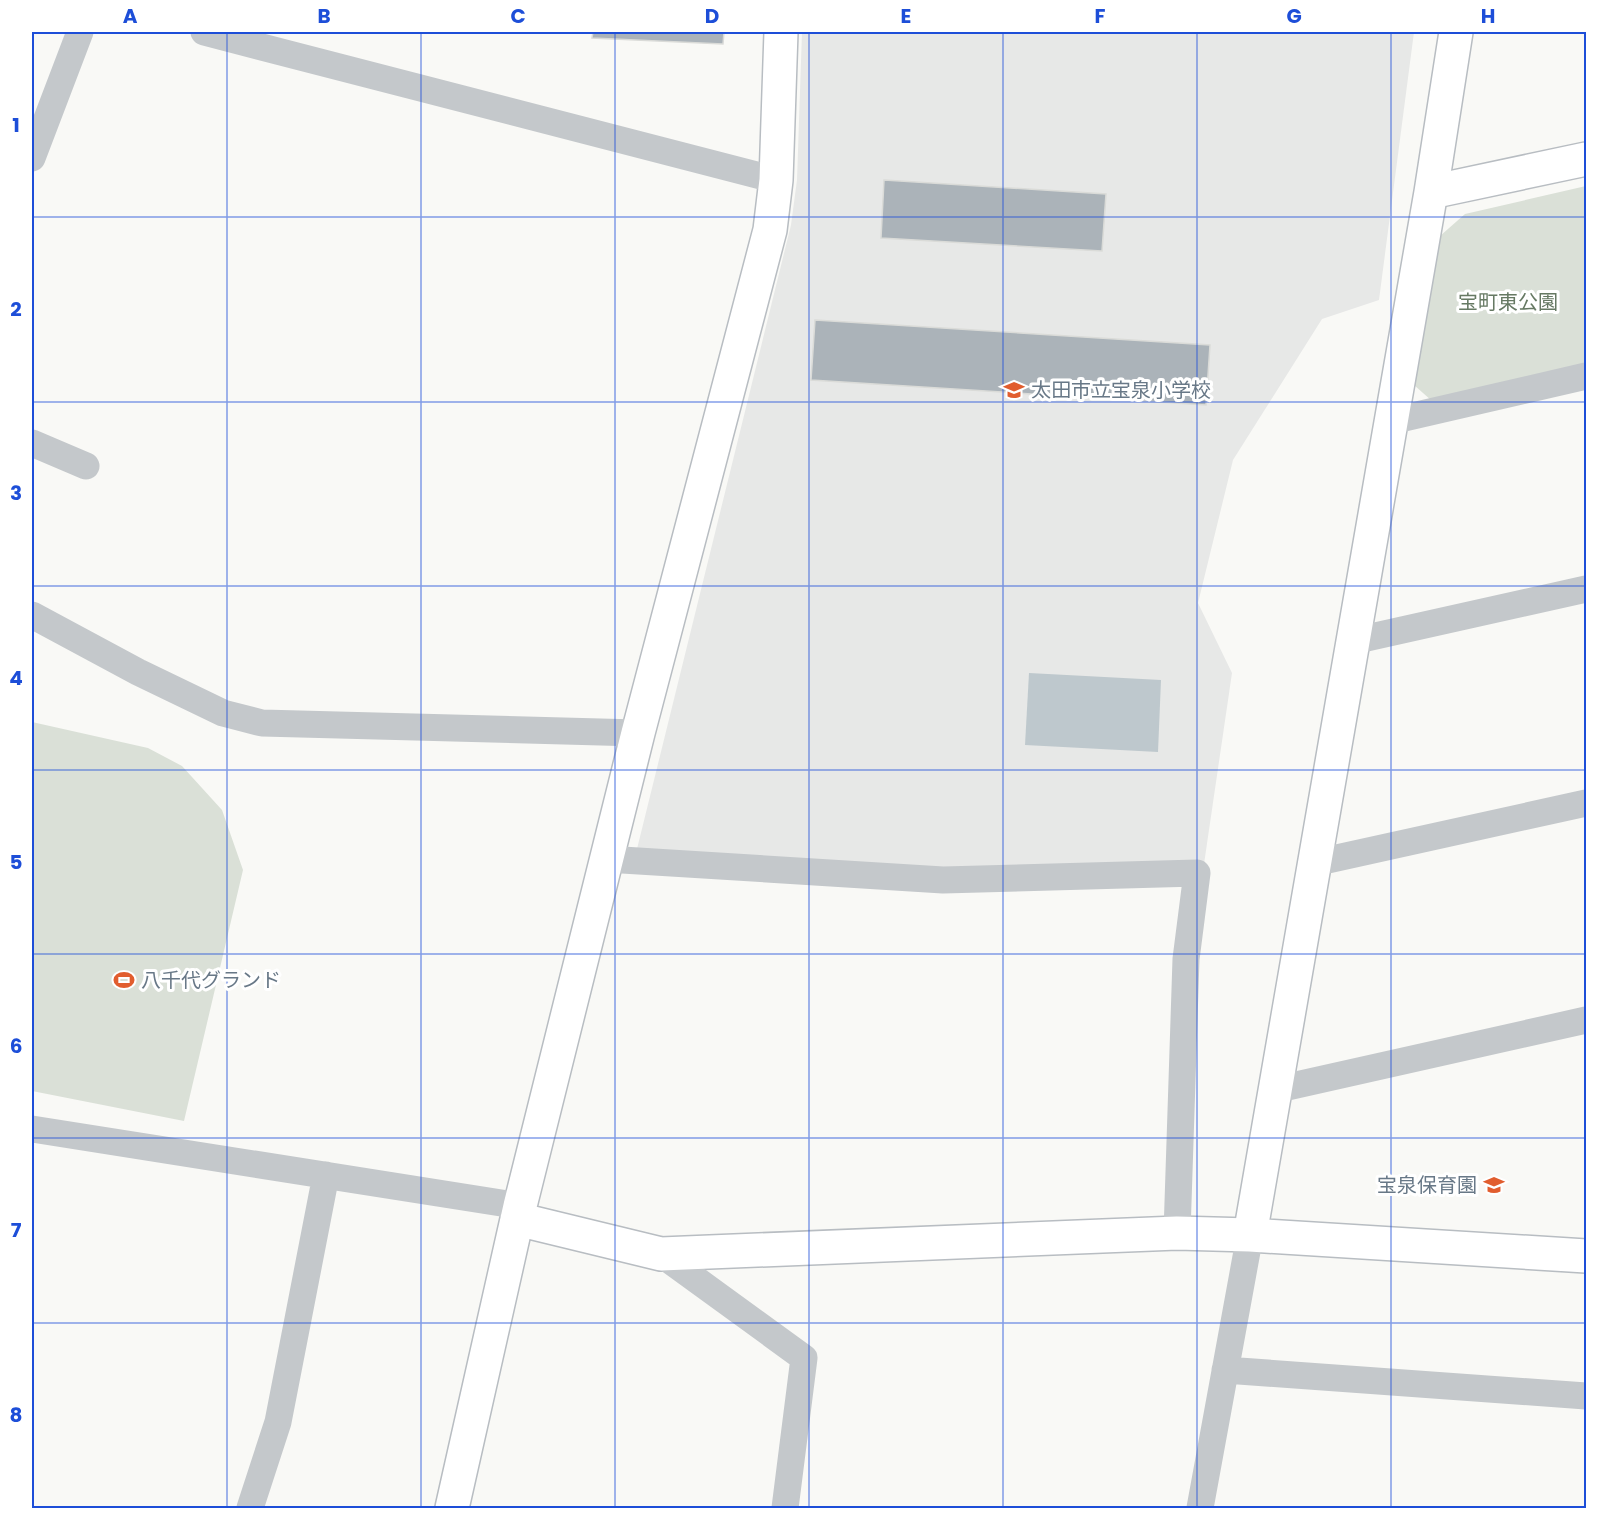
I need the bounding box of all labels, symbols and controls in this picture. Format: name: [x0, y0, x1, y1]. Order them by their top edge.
text: A: [123, 2, 138, 30]
text: B: [317, 2, 331, 30]
text: C: [510, 2, 526, 30]
text: D: [705, 2, 719, 30]
text: E: [901, 2, 911, 30]
text: F: [1095, 2, 1106, 30]
text: G: [1286, 2, 1302, 30]
text: H: [1481, 2, 1495, 30]
text: 1: [12, 111, 20, 139]
park label: 宝町東公園: [1458, 288, 1558, 316]
text: 2: [10, 295, 22, 323]
place label: 太田市立宝泉小学校: [1031, 376, 1211, 404]
school or university icon: 太田市立宝泉小学校: [1002, 378, 1026, 402]
text: 3: [10, 479, 22, 507]
text: 4: [9, 664, 23, 692]
text: 5: [10, 848, 23, 876]
place label: 八千代グランド: [141, 966, 281, 994]
sports icon: 八千代グランド: [112, 968, 136, 992]
text: 6: [10, 1032, 22, 1060]
place label: 宝泉保育園: [1377, 1171, 1477, 1199]
school or university icon: 宝泉保育園: [1482, 1173, 1506, 1197]
text: 7: [11, 1216, 22, 1244]
text: 8: [10, 1401, 22, 1429]

